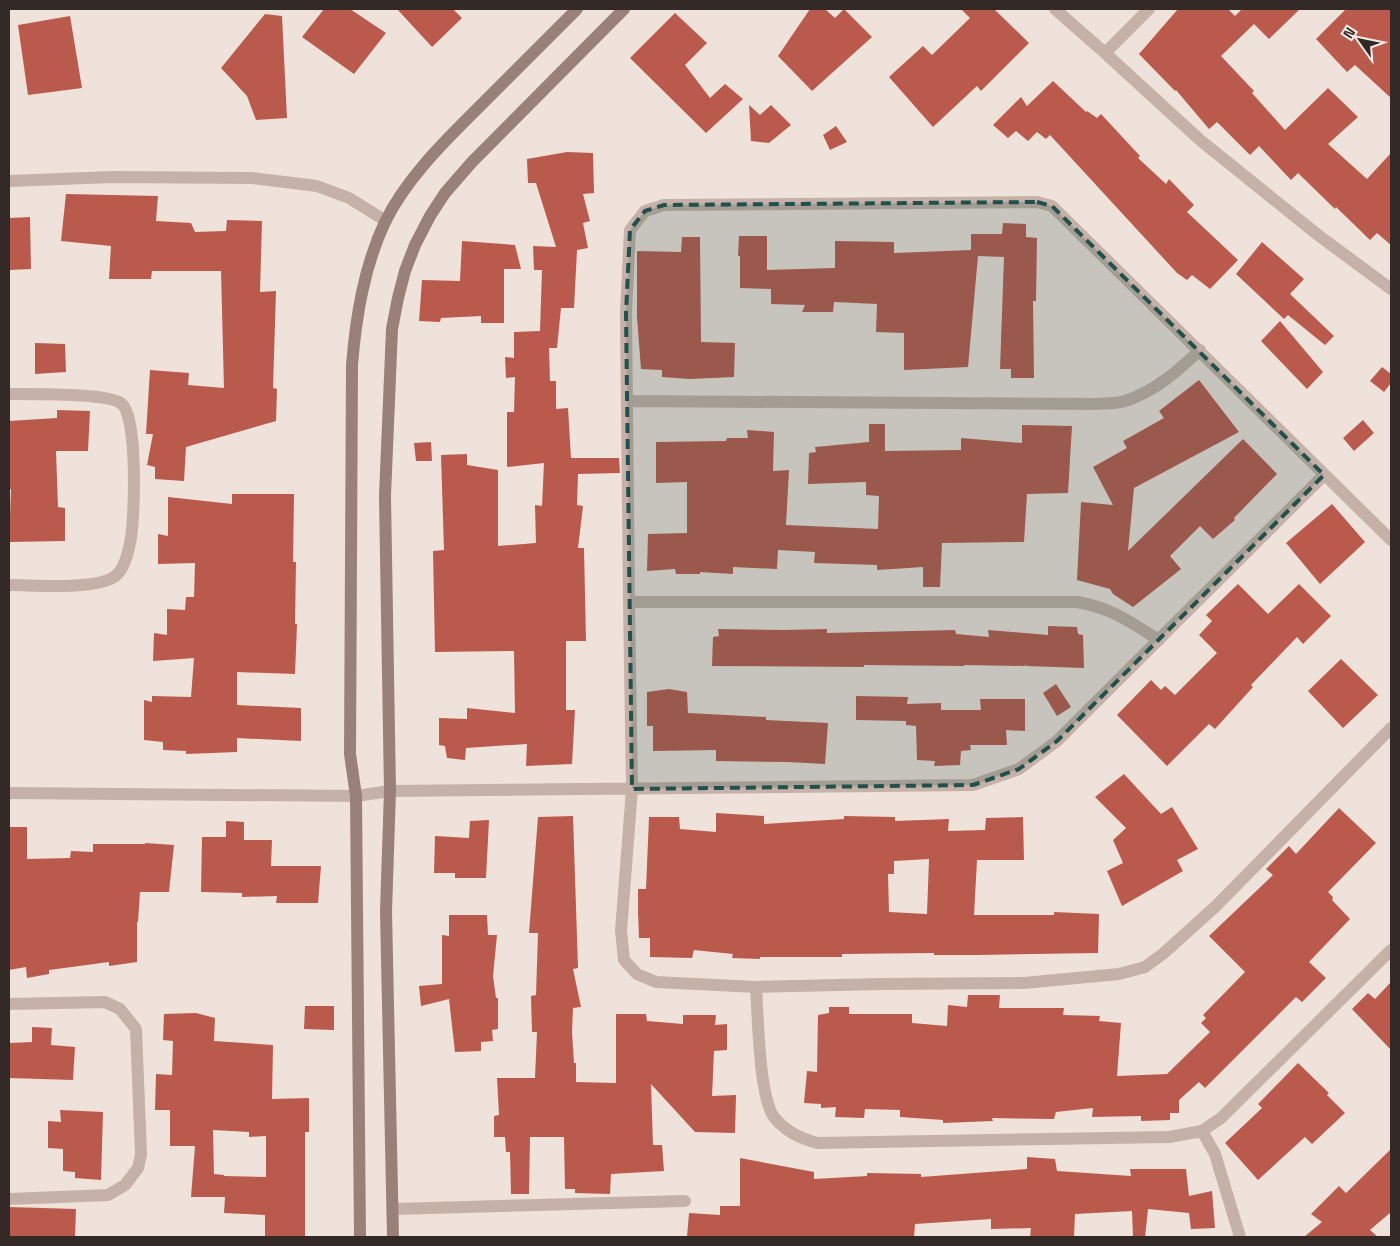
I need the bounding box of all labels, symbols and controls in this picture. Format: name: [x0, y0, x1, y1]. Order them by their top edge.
north arrow: [1335, 15, 1385, 65]
text: N: [1339, 24, 1359, 42]

